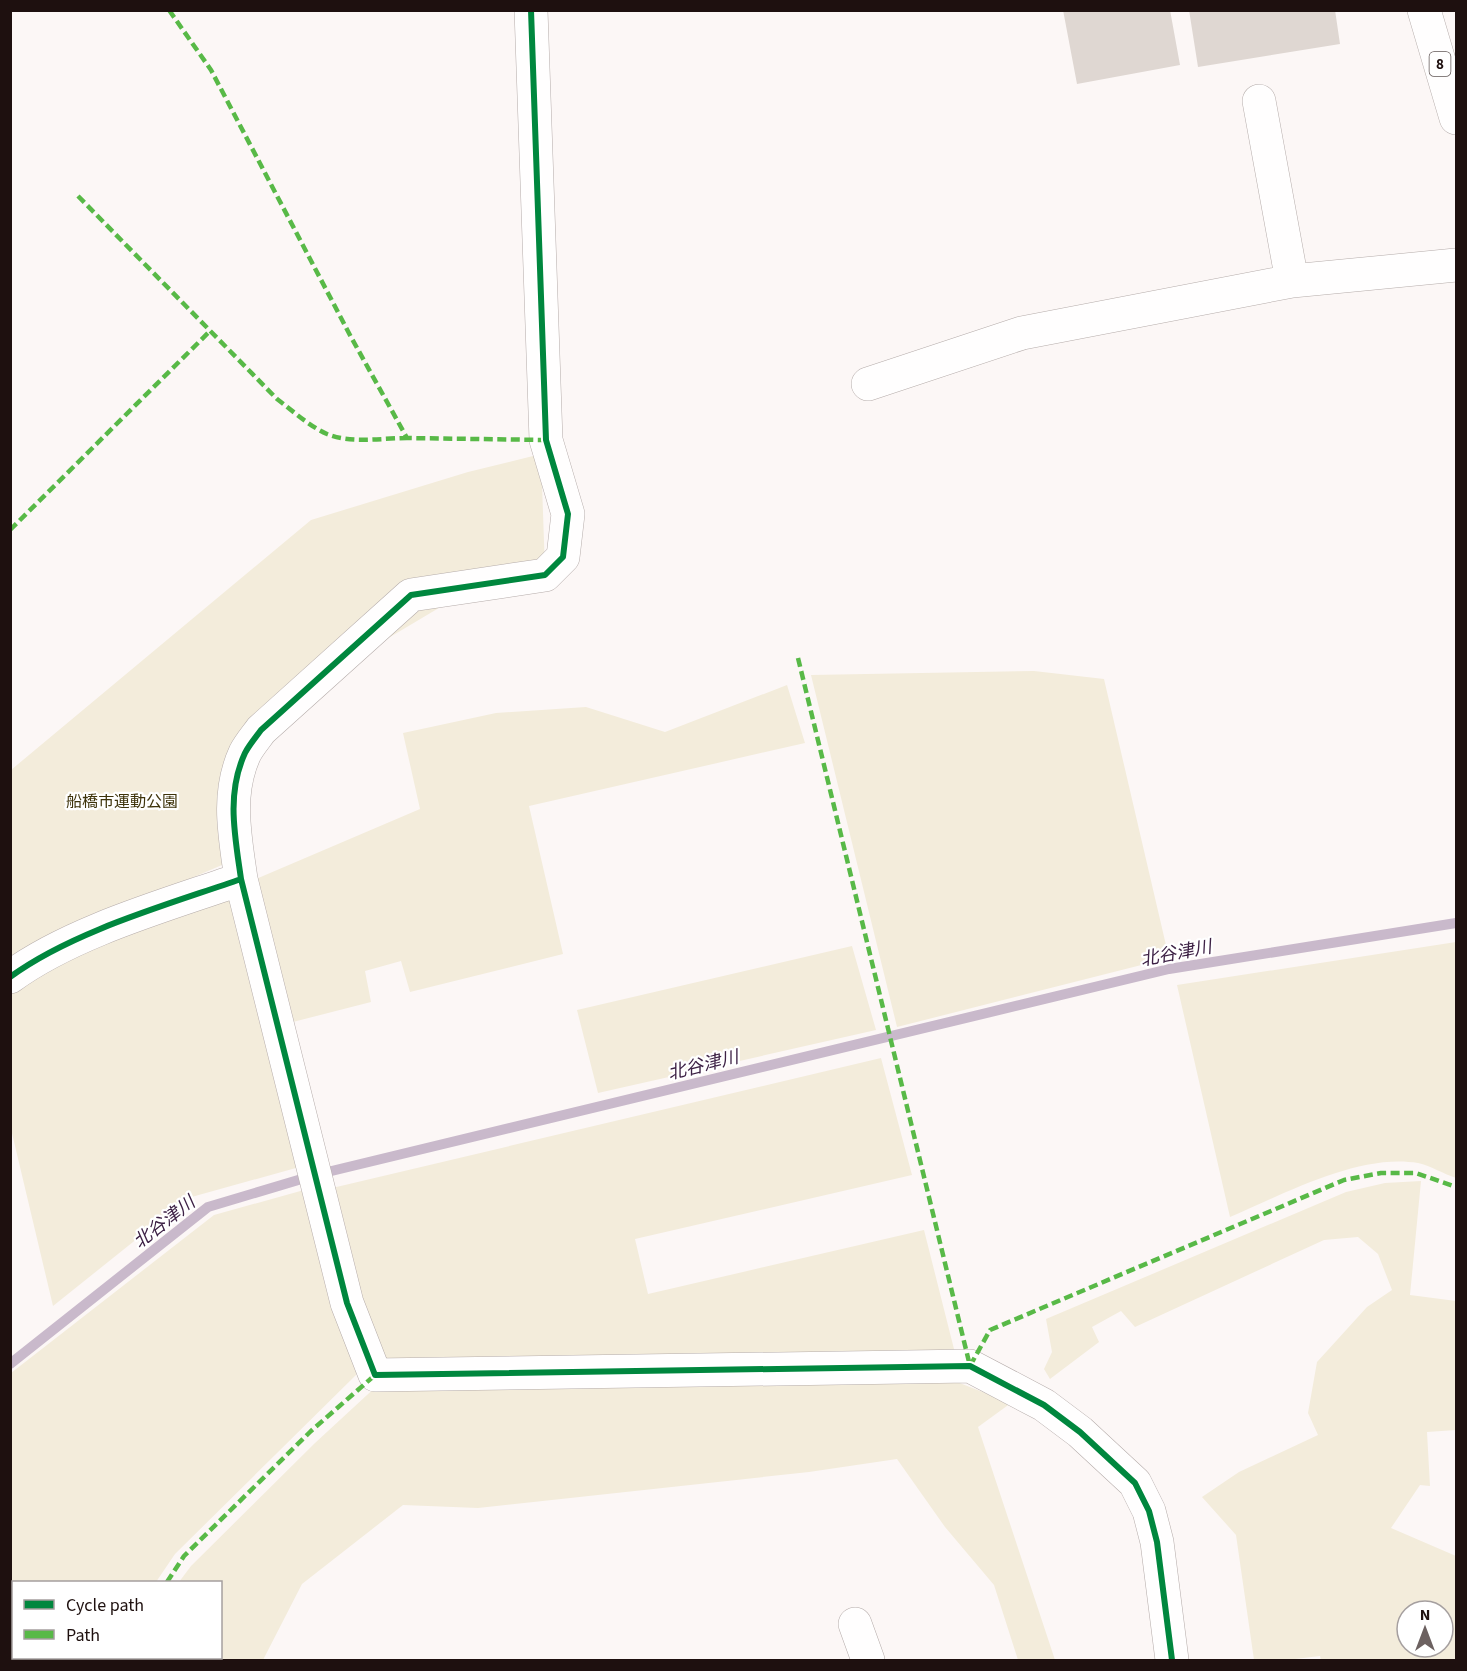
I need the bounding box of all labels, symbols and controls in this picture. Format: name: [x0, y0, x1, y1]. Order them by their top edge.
road number: 8: [1430, 52, 1450, 76]
park label: 船橋市運動公園: [66, 791, 178, 813]
water label: 北谷津川: [1138, 934, 1216, 973]
water label: 北谷津川: [665, 1044, 743, 1086]
water label: 北谷津川: [128, 1189, 202, 1254]
legend: [12, 1581, 222, 1659]
text: Cycle path: [66, 1593, 144, 1618]
north arrow: [1395, 1599, 1455, 1659]
text: N: [1420, 1604, 1430, 1626]
text: Path: [66, 1623, 100, 1648]

